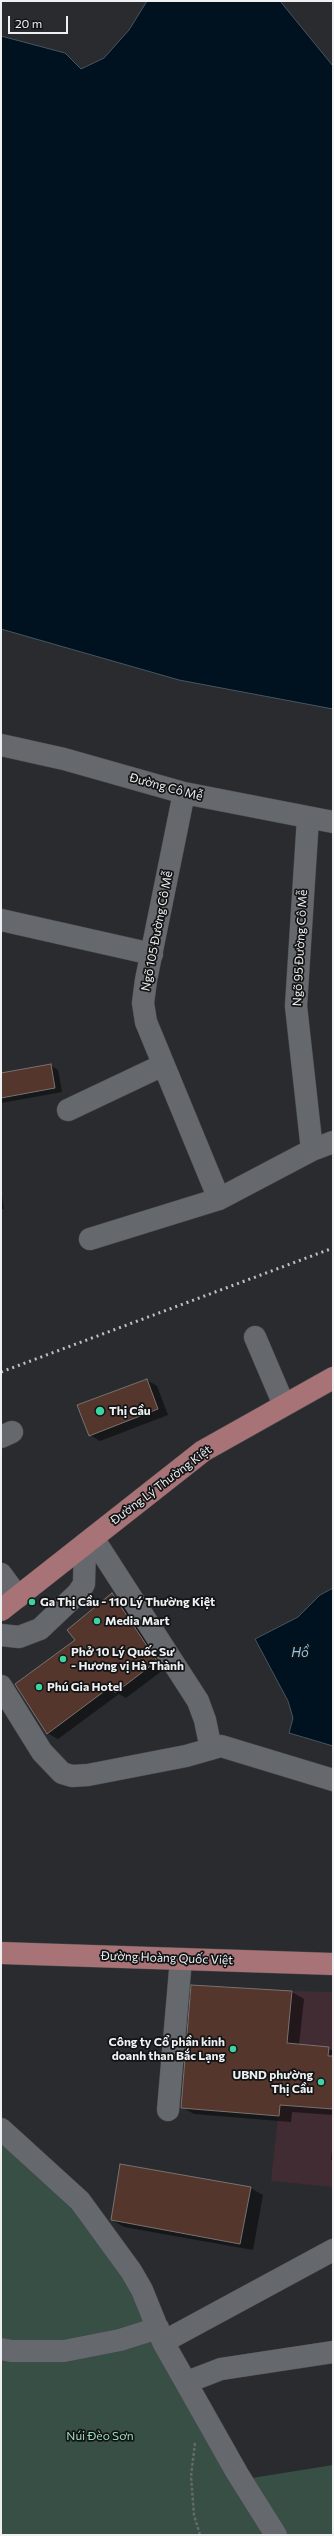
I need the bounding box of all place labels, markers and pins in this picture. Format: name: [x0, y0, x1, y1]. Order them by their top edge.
place label: Thị Cầu: [109, 1404, 151, 1418]
marker: Thị Cầu: [94, 1405, 106, 1417]
place label: Ga Thị Cầu - 110 Lý Thường Kiệt: [40, 1595, 215, 1609]
marker: Ga Thị Cầu - 110 Lý Thường Kiệt: [27, 1597, 37, 1607]
place label: Media Mart: [105, 1614, 170, 1628]
marker: Media Mart: [92, 1616, 102, 1626]
place label: Phở 10 Lý Quốc Sư - Hương vị Hà Thành: [71, 1645, 184, 1673]
marker: Phở 10 Lý Quốc Sư - Hương vị Hà Thành: [58, 1654, 68, 1664]
place label: Phú Gia Hotel: [47, 1680, 122, 1694]
marker: Phú Gia Hotel: [34, 1682, 44, 1692]
place label: Công ty Cổ phần kinh doanh than Bắc Lạng: [109, 2035, 225, 2063]
marker: Công ty Cổ phần kinh doanh than Bắc Lạng: [228, 2044, 238, 2054]
place label: UBND phường Thị Cầu: [232, 2068, 313, 2096]
marker: UBND phường Thị Cầu: [316, 2077, 326, 2087]

